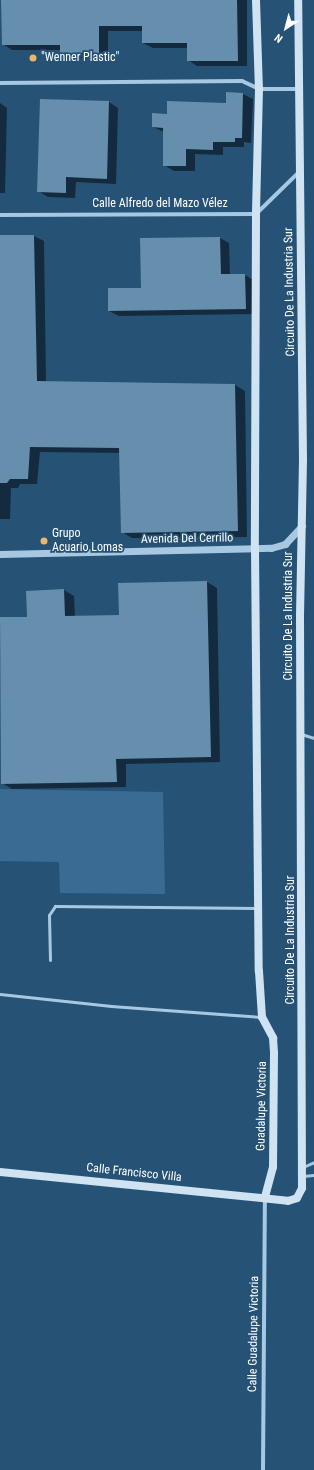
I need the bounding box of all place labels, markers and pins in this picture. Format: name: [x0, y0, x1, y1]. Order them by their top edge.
place label: "Wenner Plastic": [41, 51, 119, 65]
marker: "Wenner Plastic": [28, 53, 38, 63]
place label: Grupo Acuario Lomas: [52, 527, 123, 555]
marker: Grupo Acuario Lomas: [39, 536, 49, 546]

